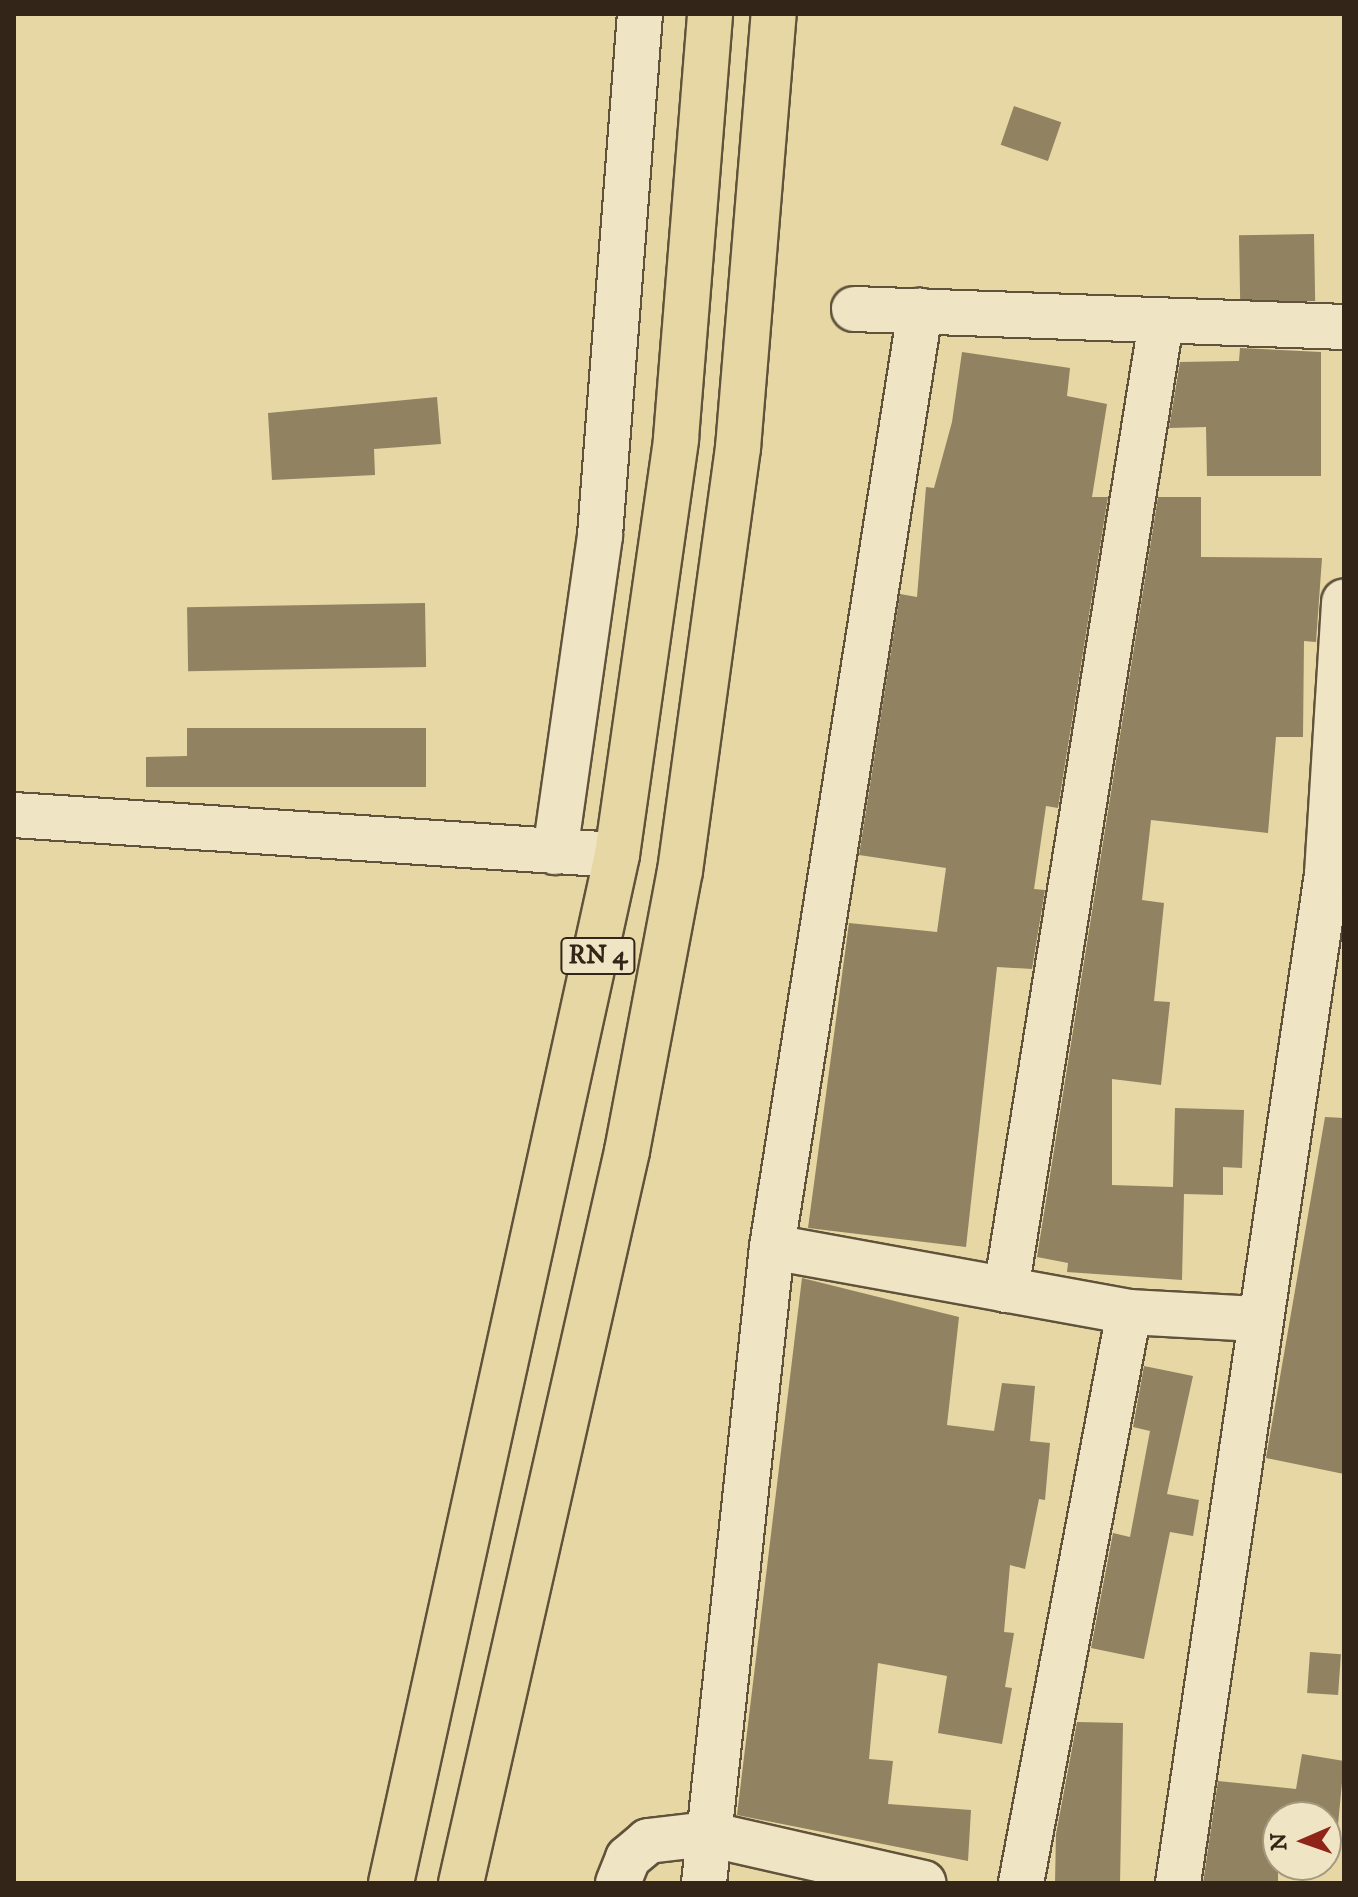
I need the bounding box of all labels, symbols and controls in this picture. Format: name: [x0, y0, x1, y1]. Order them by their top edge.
road number: RN 4: [560, 934, 636, 978]
north arrow: [1262, 1801, 1342, 1881]
text: N: [1266, 1832, 1293, 1851]

